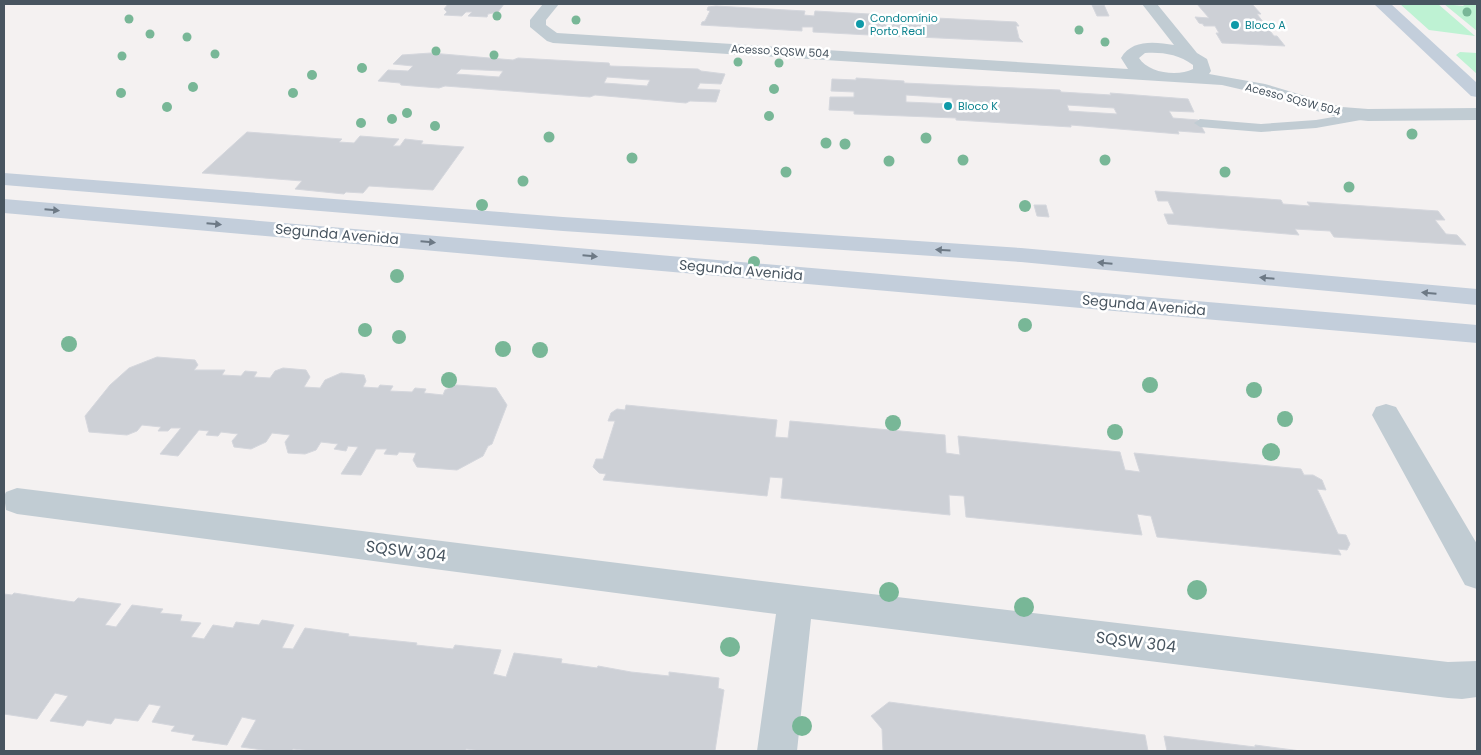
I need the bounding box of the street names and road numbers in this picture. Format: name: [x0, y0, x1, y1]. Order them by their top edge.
street label: Acesso SQSW 504: [730, 40, 830, 62]
street label: Acesso SQSW 504: [1243, 79, 1343, 119]
street label: Segunda Avenida: [274, 219, 400, 249]
street label: Segunda Avenida: [678, 255, 804, 285]
street label: Segunda Avenida: [1081, 290, 1207, 320]
street label: SQSW 304: [364, 535, 448, 567]
street label: SQSW 304: [1094, 626, 1178, 658]

